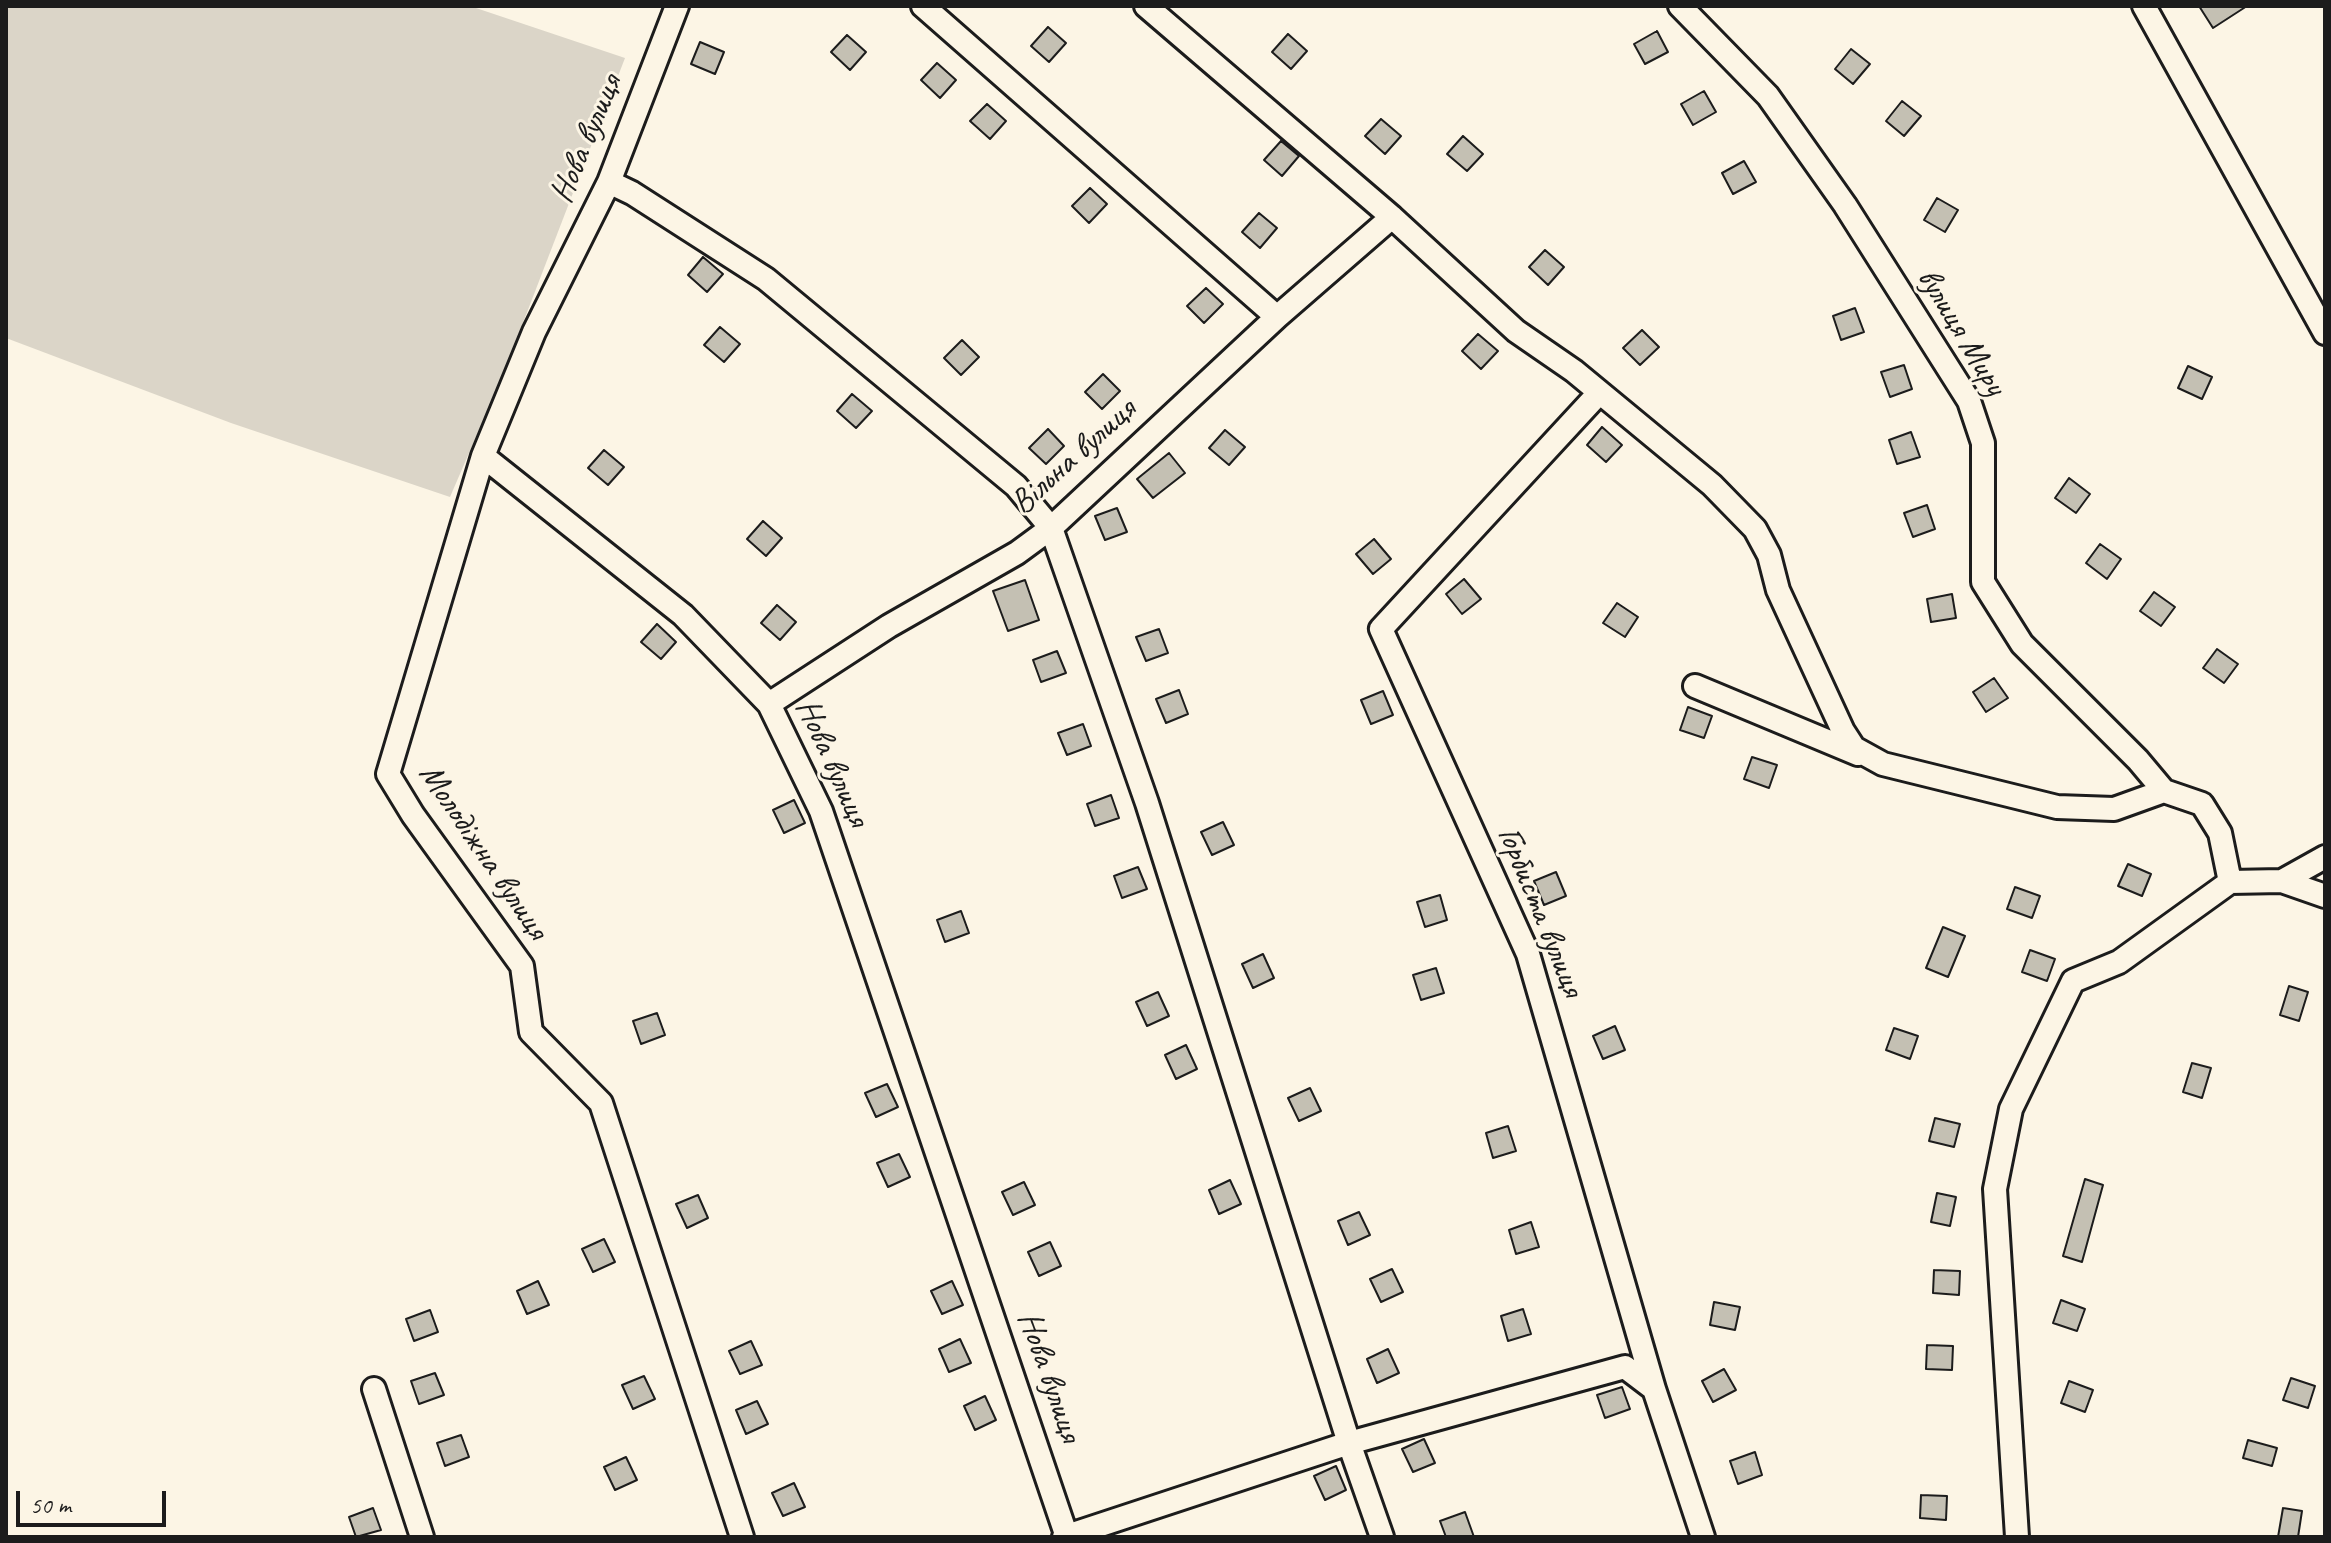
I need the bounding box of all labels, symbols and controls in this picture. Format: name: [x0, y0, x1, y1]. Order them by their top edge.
street label: Нова вулиця: [542, 69, 632, 209]
street label: вулиця Миру: [1907, 261, 2015, 403]
street label: Вільна вулиця: [1003, 390, 1145, 524]
street label: Нова вулиця: [786, 693, 878, 833]
street label: Молодіжна вулиця: [409, 756, 557, 948]
street label: Горбиста вулиця: [1487, 821, 1593, 1003]
street label: Нова вулиця: [1008, 1306, 1090, 1448]
scale bar: [20, 1475, 170, 1525]
text: 50 m: [30, 1490, 71, 1520]

